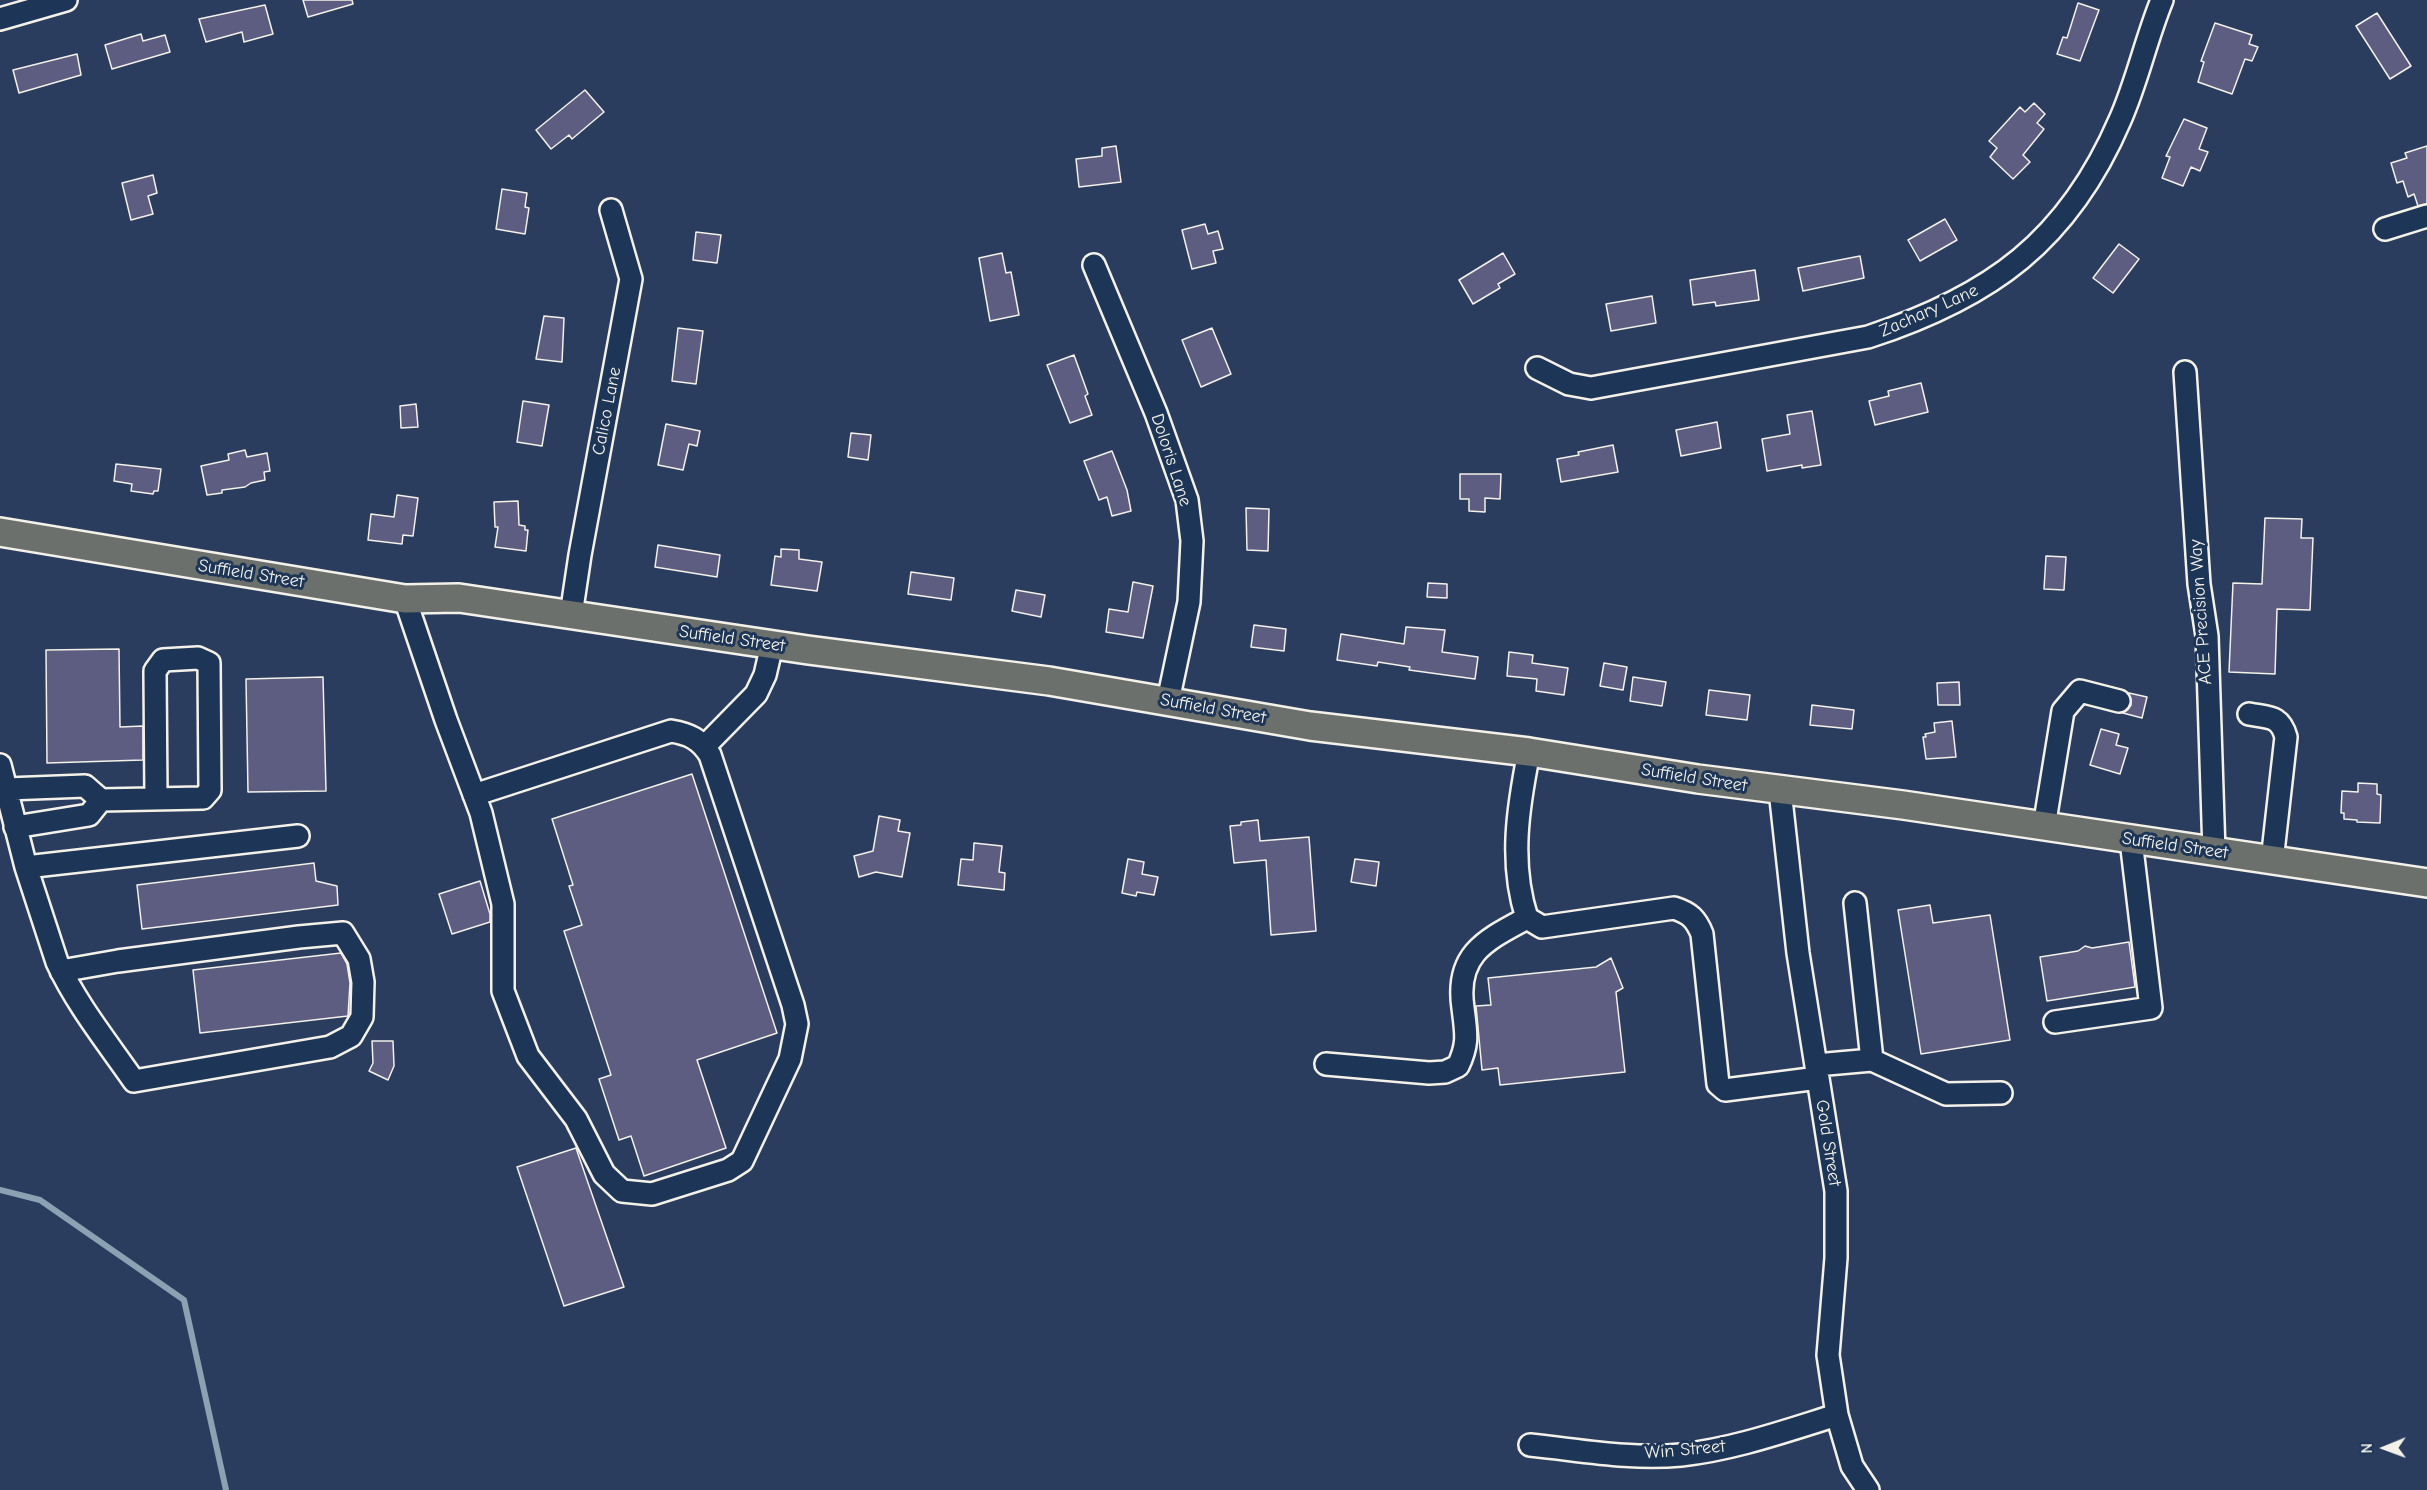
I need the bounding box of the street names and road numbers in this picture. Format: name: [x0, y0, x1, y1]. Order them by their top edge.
street label: Zachary Lane: [1876, 280, 1982, 342]
street label: Calico Lane: [588, 365, 626, 457]
street label: Doloris Lane: [1146, 411, 1196, 509]
street label: ACE Precision Way: [2185, 539, 2217, 685]
street label: Suffield Street: [197, 555, 305, 593]
street label: Suffield Street: [678, 621, 786, 657]
street label: Suffield Street: [1159, 689, 1267, 729]
street label: Suffield Street: [1640, 759, 1748, 797]
street label: Suffield Street: [2121, 828, 2229, 864]
street label: Gold Street: [1811, 1098, 1845, 1188]
street label: Win Street: [1644, 1436, 1726, 1464]

